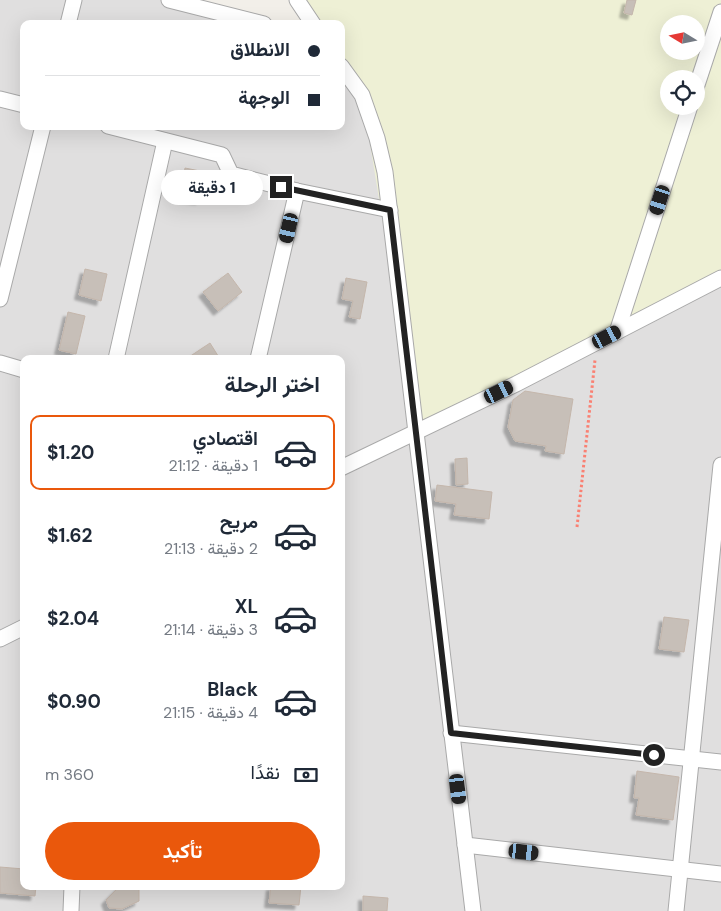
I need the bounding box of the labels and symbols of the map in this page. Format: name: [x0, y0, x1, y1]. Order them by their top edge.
north arrow: [660, 15, 705, 60]
callout: 1 دقيقة: [161, 170, 264, 204]
route end: [270, 176, 292, 198]
car: [648, 183, 671, 217]
car: [278, 212, 299, 244]
car: [590, 324, 623, 350]
car: [482, 379, 515, 405]
route start: [643, 744, 665, 766]
car: [448, 773, 467, 805]
car: [508, 843, 539, 861]

